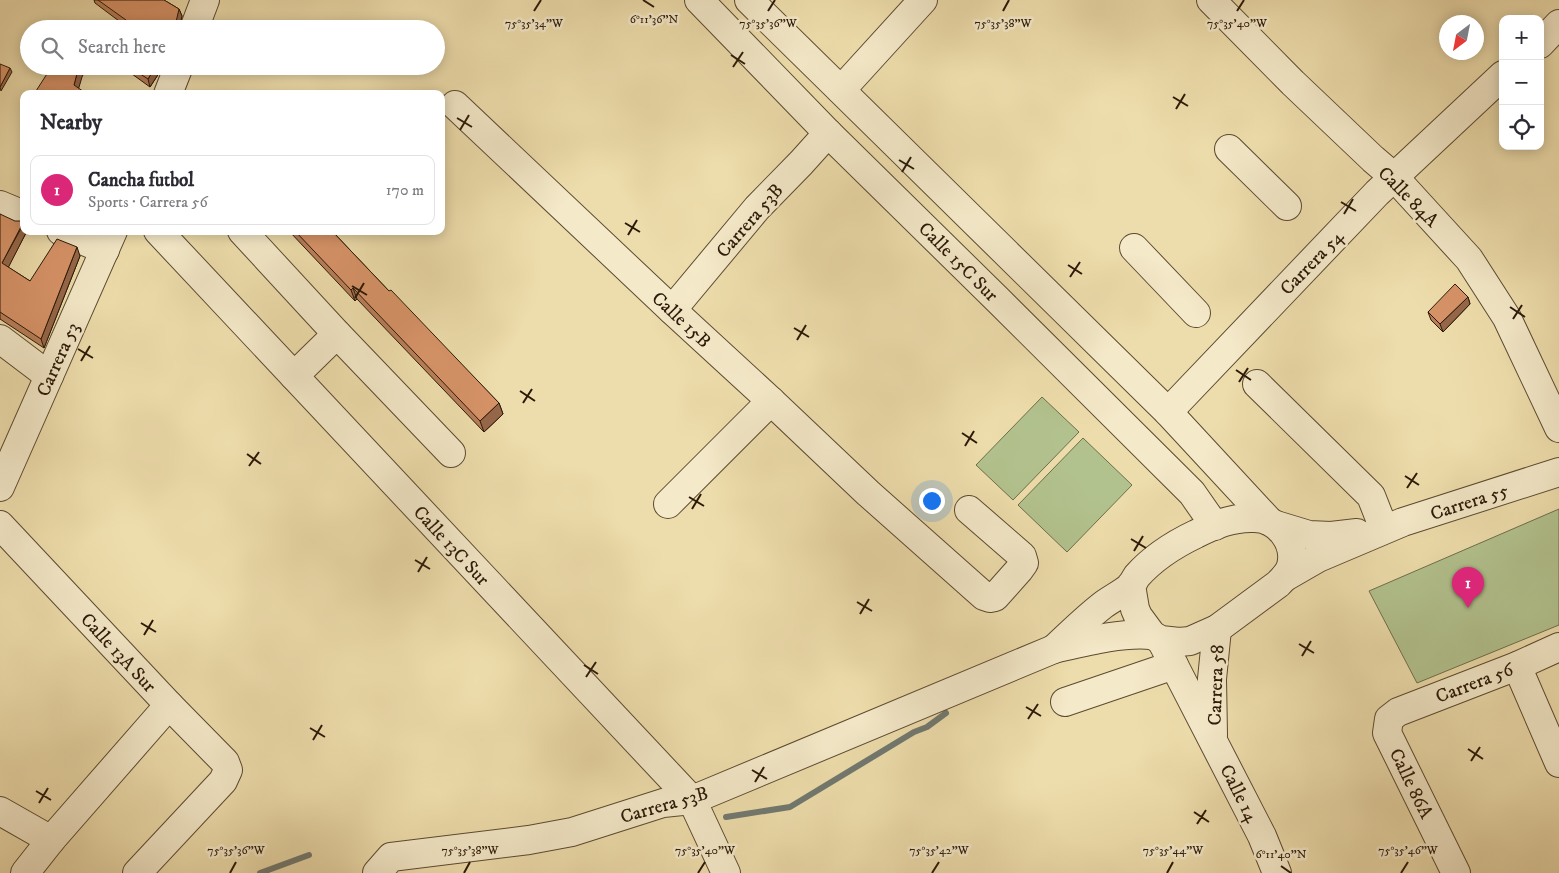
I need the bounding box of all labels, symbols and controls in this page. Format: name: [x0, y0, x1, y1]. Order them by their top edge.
text: 6°11'36"N: [630, 12, 678, 27]
north arrow: [1439, 15, 1484, 60]
map controls: [1499, 15, 1544, 150]
button: +: [1499, 15, 1544, 60]
text: 75°35'34"W: [505, 16, 564, 31]
text: 75°35'36"W: [739, 16, 798, 31]
text: 75°35'38"W: [974, 16, 1033, 31]
text: 75°35'40"W: [1207, 16, 1268, 31]
search box: [20, 20, 445, 75]
icon: search: [38, 34, 66, 62]
text: Search here: [78, 36, 166, 59]
button: −: [1499, 60, 1544, 105]
button: locate: [1499, 105, 1544, 150]
text: Nearby: [40, 110, 102, 136]
street label: Calle 84A: [1373, 162, 1444, 233]
text: Cancha futbol: [88, 169, 194, 192]
street label: Carrera 53B: [712, 179, 788, 263]
text: 1: [54, 180, 60, 200]
text: 170 m: [386, 180, 424, 200]
text: Sports · Carrera 56: [88, 192, 208, 212]
street label: Calle 15C Sur: [913, 217, 1003, 307]
street label: Carrera 54: [1276, 225, 1349, 300]
street label: Calle 15B: [647, 287, 715, 353]
street label: Carrera 53: [32, 319, 85, 400]
street label: Carrera 55: [1427, 479, 1512, 526]
your location: [919, 488, 945, 514]
street label: Calle 13C Sur: [408, 501, 494, 591]
pin: 1: [1452, 567, 1484, 608]
street label: Calle 13A Sur: [75, 608, 161, 698]
street label: Carrera 58: [1204, 644, 1229, 726]
street label: Carrera 56: [1432, 658, 1518, 709]
street label: Calle 86A: [1384, 745, 1438, 823]
street label: Calle 14: [1214, 761, 1263, 827]
street label: Carrera 53B: [618, 782, 711, 829]
text: 75°35'36"W: [207, 843, 266, 858]
text: 75°35'38"W: [441, 843, 500, 858]
text: 75°35'40"W: [675, 843, 736, 858]
text: 75°35'42"W: [909, 843, 970, 858]
text: 75°35'44"W: [1143, 843, 1204, 858]
text: 75°35'46"W: [1378, 843, 1439, 858]
text: 6°11'40"N: [1255, 847, 1307, 862]

